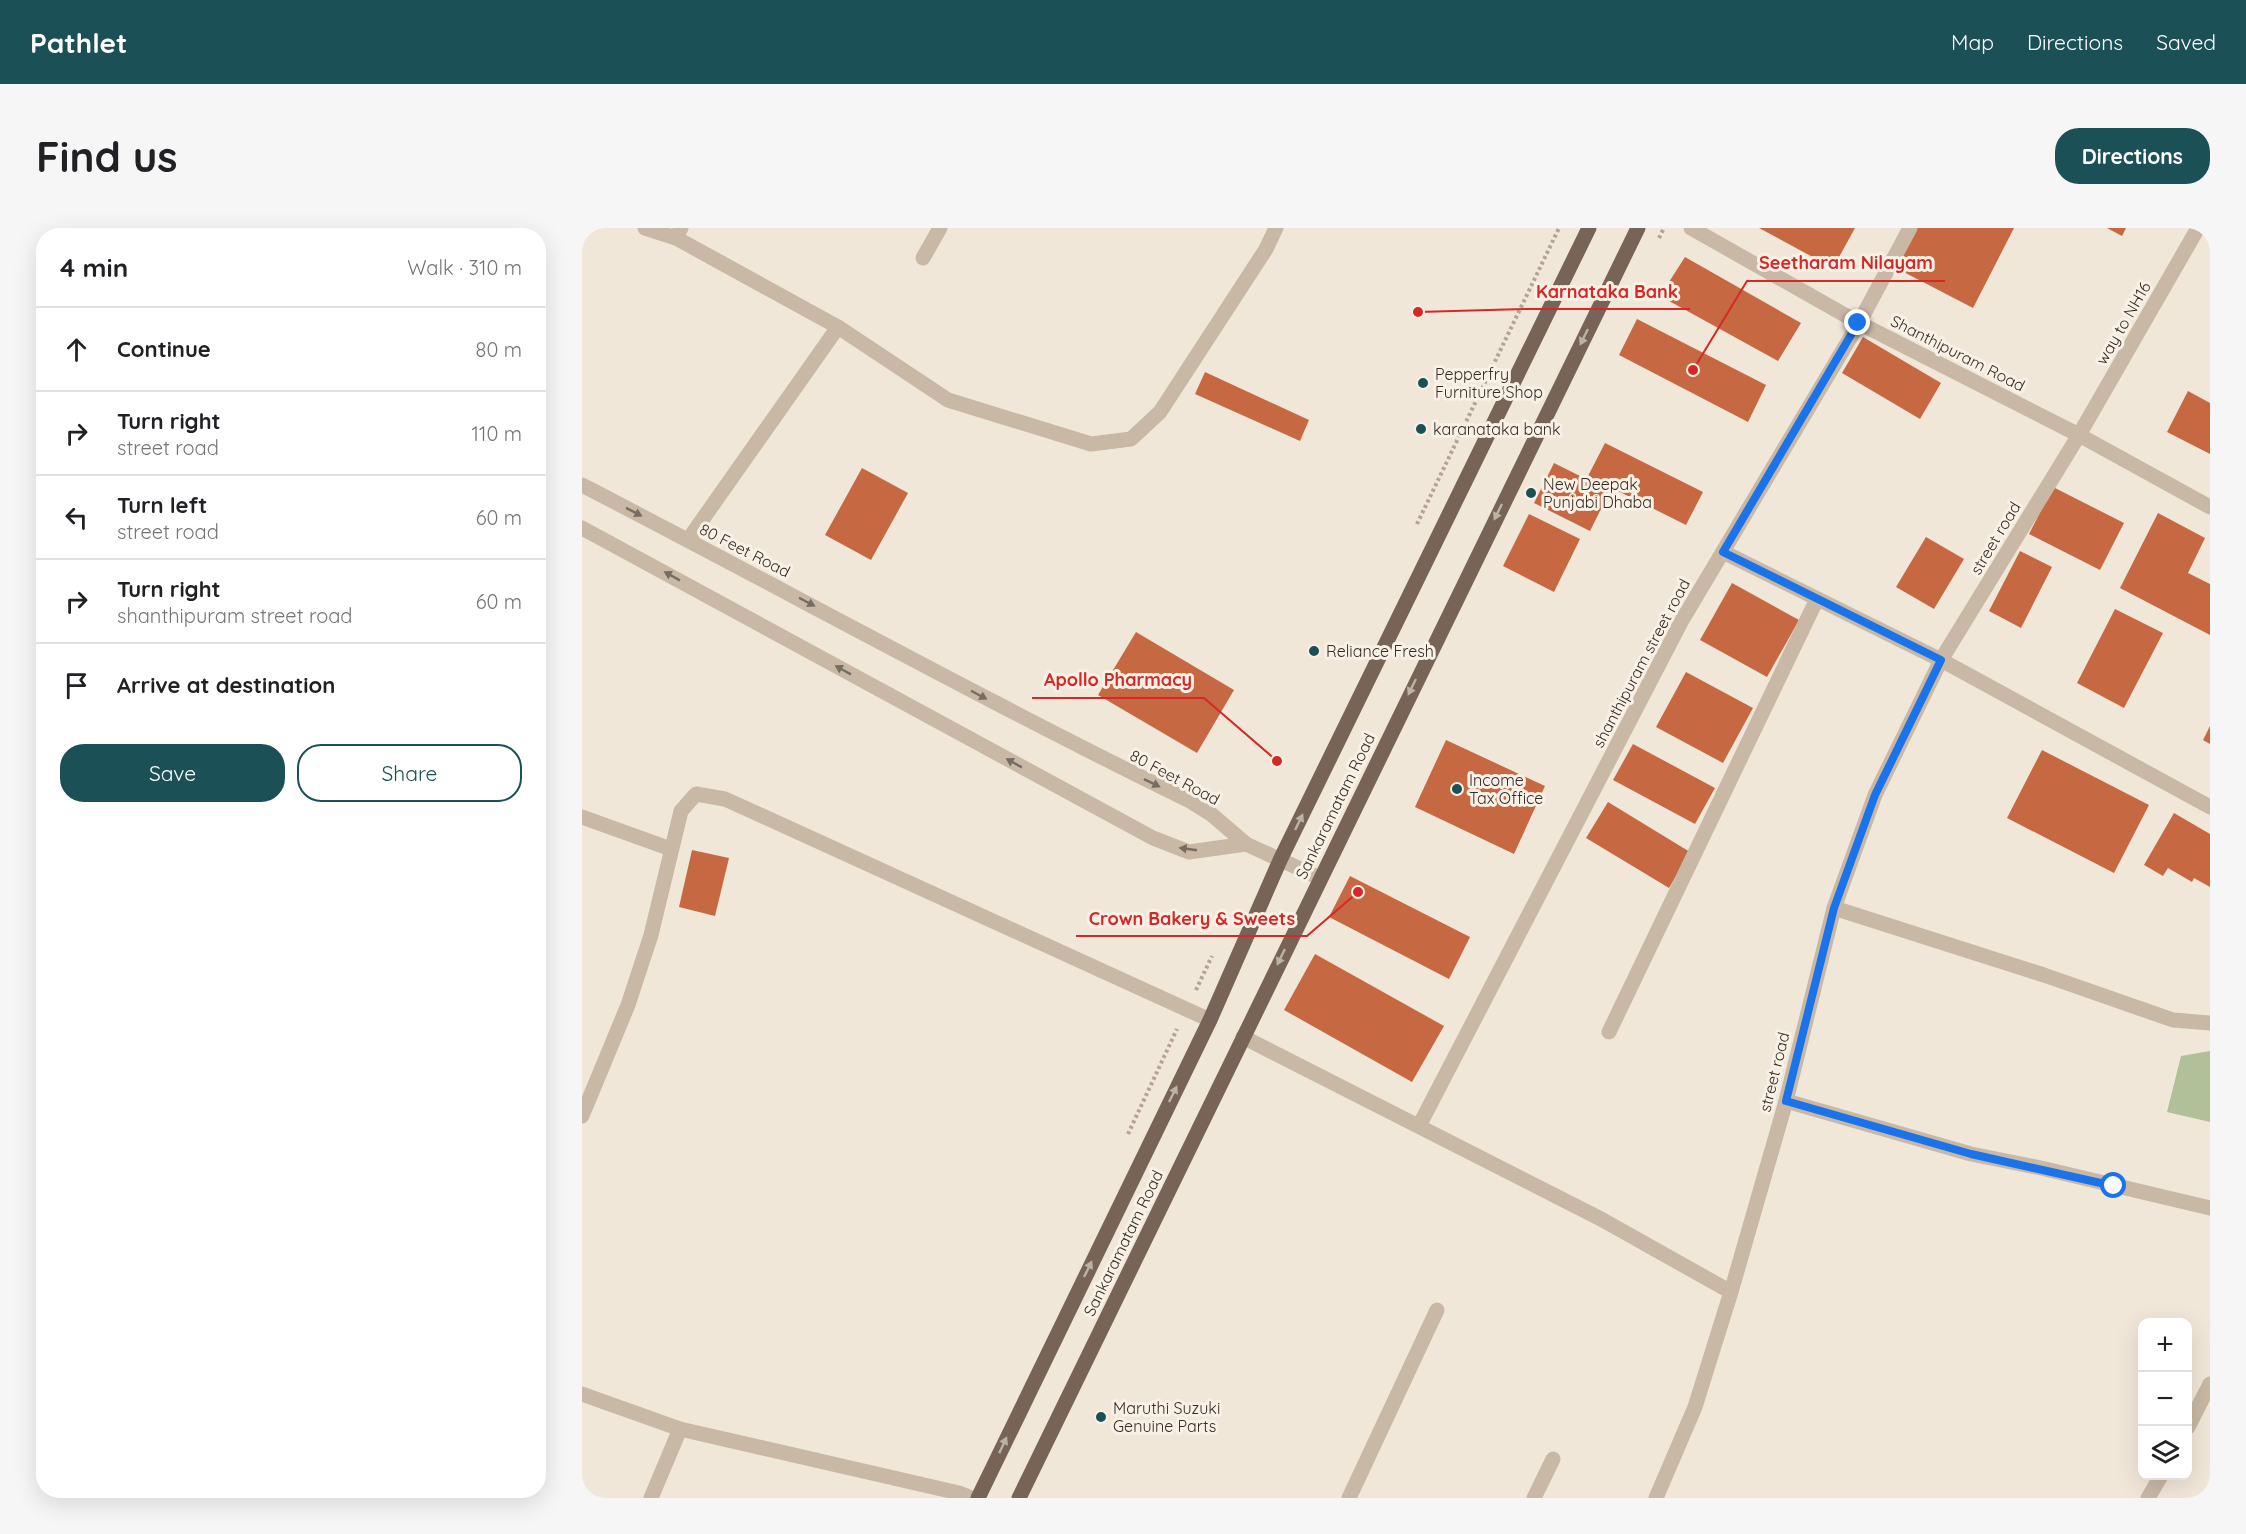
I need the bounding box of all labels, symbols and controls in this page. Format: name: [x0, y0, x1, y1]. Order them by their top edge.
text: Pathlet: [30, 25, 127, 60]
text: Map: [1951, 29, 1994, 55]
text: Directions: [2027, 29, 2123, 55]
text: Saved: [2156, 29, 2216, 55]
button: Directions: [2055, 128, 2210, 184]
text: Find us: [36, 130, 178, 183]
callout: Seetharam Nilayam: [1747, 245, 1945, 281]
text: 4 min: [60, 251, 128, 284]
text: Seetharam Nilayam: [1759, 251, 1933, 274]
text: Walk · 310 m: [407, 255, 522, 280]
callout: Karnataka Bank: [1524, 273, 1690, 309]
street label: way to NH16: [2091, 278, 2155, 368]
text: Karnataka Bank: [1536, 280, 1678, 303]
route end: [1844, 309, 1870, 335]
street label: Shanthipuram Road: [1887, 310, 2029, 396]
one-way arrow: [1579, 329, 1589, 346]
icon: ahead: [60, 333, 93, 366]
text: Continue: [117, 335, 211, 363]
text: 80 m: [476, 337, 522, 362]
place label: Pepperfry Furniture Shop: [1435, 364, 1543, 402]
marker: Pepperfry Furniture Shop: [1416, 376, 1430, 390]
text: Turn right: [117, 407, 221, 435]
icon: right: [60, 417, 93, 450]
place label: karanataka bank: [1433, 419, 1561, 439]
text: 110 m: [472, 421, 522, 446]
marker: karanataka bank: [1414, 422, 1428, 436]
text: street road: [117, 435, 219, 460]
place label: New Deepak Punjabi Dhaba: [1543, 474, 1652, 512]
marker: New Deepak Punjabi Dhaba: [1524, 486, 1538, 500]
text: Turn left: [117, 491, 207, 519]
street label: street road: [1965, 498, 2025, 578]
icon: left: [60, 501, 93, 534]
one-way arrow: [1493, 503, 1503, 521]
text: 60 m: [476, 505, 522, 530]
one-way arrow: [626, 507, 643, 517]
text: street road: [117, 519, 219, 544]
street label: 80 Feet Road: [696, 519, 794, 581]
one-way arrow: [663, 571, 680, 581]
text: Turn right: [117, 575, 221, 603]
street label: shanthipuram street road: [1588, 575, 1694, 751]
icon: right: [60, 585, 93, 618]
text: 60 m: [476, 589, 522, 614]
one-way arrow: [799, 597, 816, 607]
text: shanthipuram street road: [117, 603, 352, 628]
place label: Reliance Fresh: [1326, 641, 1434, 661]
marker: Reliance Fresh: [1307, 644, 1321, 658]
callout: Apollo Pharmacy: [1032, 662, 1204, 698]
one-way arrow: [834, 665, 851, 675]
text: Apollo Pharmacy: [1044, 668, 1192, 691]
icon: arrive: [60, 669, 93, 702]
text: Arrive at destination: [117, 671, 335, 699]
one-way arrow: [1408, 679, 1417, 696]
one-way arrow: [970, 690, 987, 700]
street label: Sankaramatam Road: [1291, 730, 1379, 882]
button: Save: [60, 744, 285, 802]
button: Share: [297, 744, 522, 802]
street label: 80 Feet Road: [1127, 745, 1223, 809]
one-way arrow: [1005, 758, 1022, 768]
place label: Income Tax Office: [1469, 770, 1543, 808]
one-way arrow: [1144, 779, 1161, 788]
marker: Income Tax Office: [1450, 782, 1464, 796]
one-way arrow: [1294, 813, 1304, 830]
one-way arrow: [1178, 844, 1197, 854]
callout: Crown Bakery & Sweets: [1076, 900, 1307, 936]
text: Crown Bakery & Sweets: [1089, 907, 1296, 930]
one-way arrow: [1277, 948, 1287, 966]
street label: street road: [1754, 1030, 1794, 1114]
one-way arrow: [1169, 1086, 1178, 1103]
street label: Sankaramatam Road: [1079, 1167, 1167, 1319]
route start: [2100, 1172, 2126, 1198]
one-way arrow: [1083, 1261, 1092, 1278]
map controls: [2138, 1318, 2192, 1480]
button: +: [2138, 1318, 2192, 1372]
button: −: [2138, 1372, 2192, 1426]
place label: Maruthi Suzuki Genuine Parts: [1113, 1398, 1220, 1436]
marker: Maruthi Suzuki Genuine Parts: [1094, 1410, 1108, 1424]
button: layers: [2138, 1426, 2192, 1480]
one-way arrow: [999, 1437, 1008, 1454]

